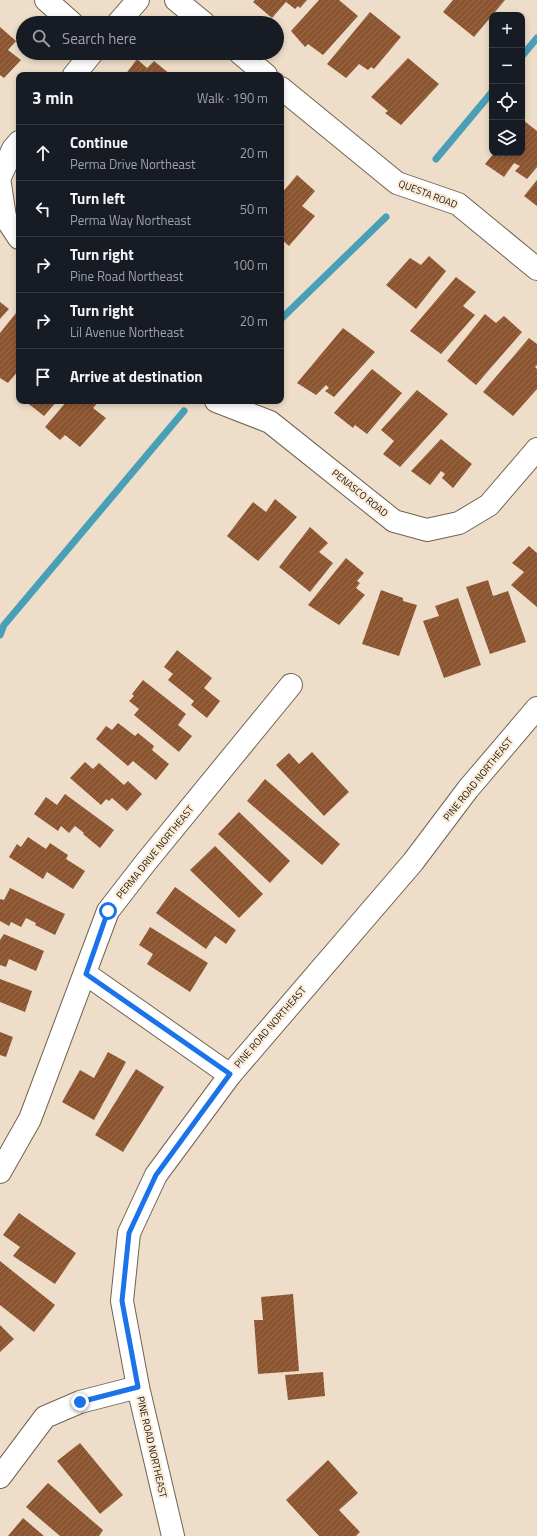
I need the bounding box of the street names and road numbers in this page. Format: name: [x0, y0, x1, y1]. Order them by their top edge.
street label: QUESTA ROAD: [396, 176, 460, 212]
street label: PENASCO ROAD: [329, 466, 391, 520]
street label: PINE ROAD NORTHEAST: [440, 733, 517, 824]
street label: PERMA DRIVE NORTHEAST: [113, 802, 198, 902]
street label: PINE ROAD NORTHEAST: [230, 982, 310, 1071]
street label: PINE ROAD NORTHEAST: [133, 1395, 171, 1500]

